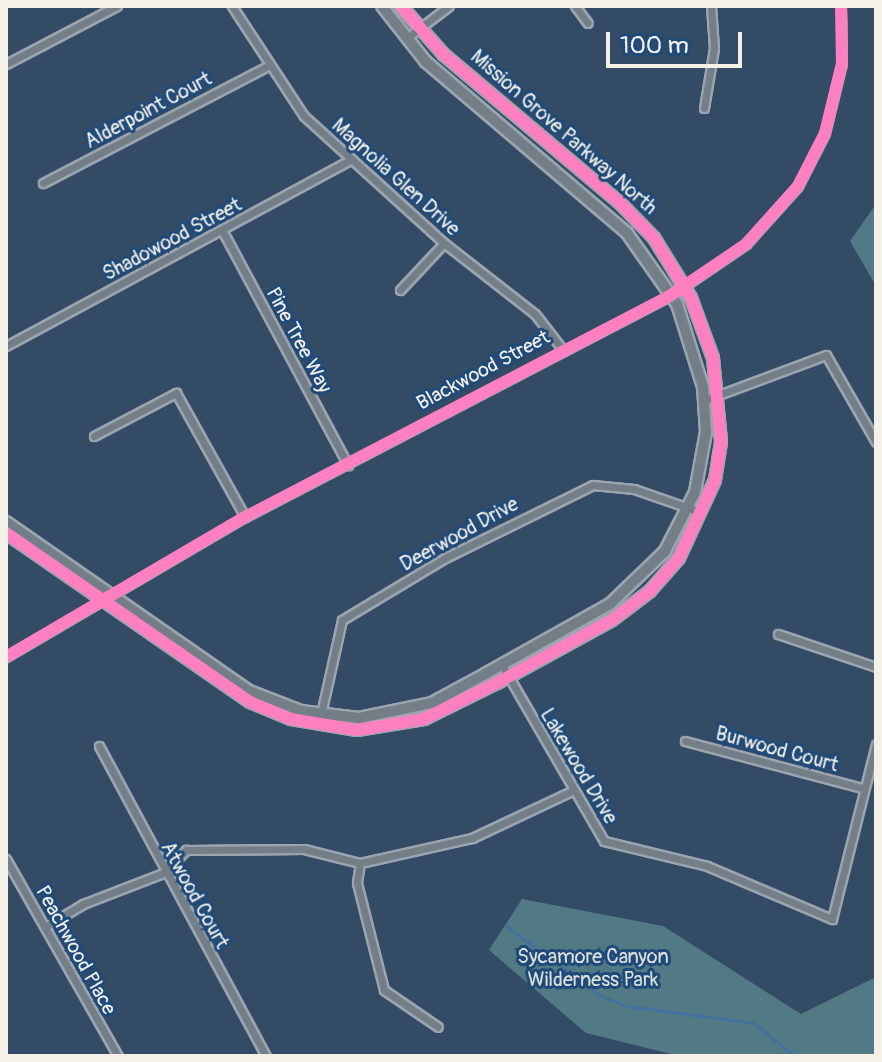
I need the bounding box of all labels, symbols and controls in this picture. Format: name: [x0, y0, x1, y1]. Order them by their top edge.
scale bar: [610, 16, 746, 66]
text: 100 m: [620, 31, 689, 60]
street label: Mission Grove Parkway North: [466, 45, 662, 219]
street label: Alderpoint Court: [80, 67, 216, 153]
street label: Magnolia Glen Drive: [327, 113, 465, 241]
street label: Shadowood Street: [99, 192, 245, 286]
street label: Pine Tree Way: [261, 283, 337, 397]
street label: Blackwood Street: [412, 325, 554, 415]
street label: Deerwood Drive: [396, 492, 522, 576]
street label: Lakewood Drive: [535, 704, 623, 828]
street label: Burwood Court: [713, 721, 841, 777]
street label: Atwood Court: [156, 837, 234, 953]
street label: Peachwood Place: [31, 881, 121, 1019]
park label: Sycamore Canyon Wilderness Park: [517, 944, 669, 991]

